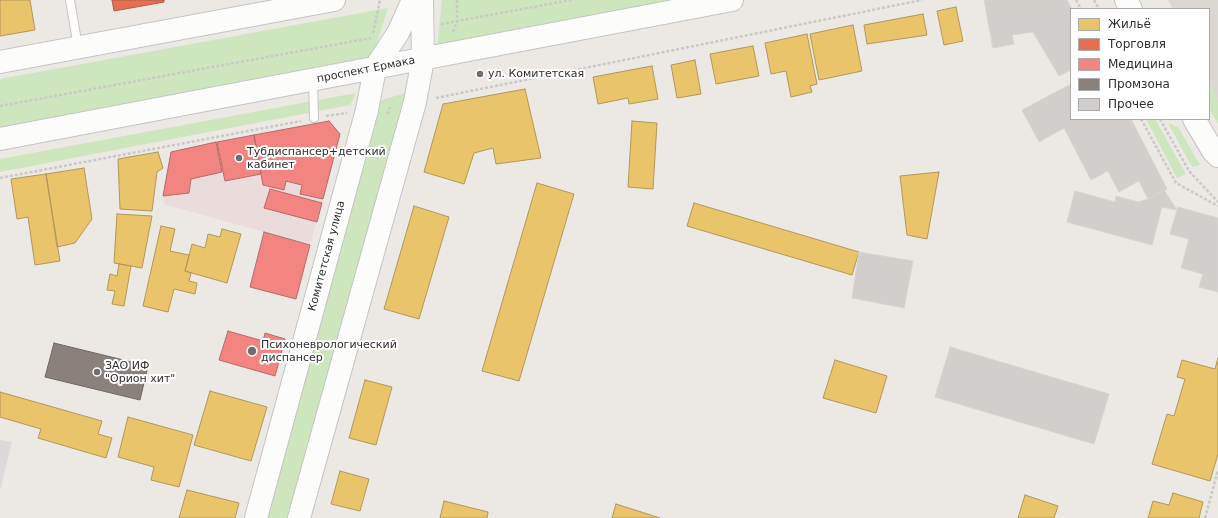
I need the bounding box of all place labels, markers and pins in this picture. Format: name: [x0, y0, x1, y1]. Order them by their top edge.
place label: ул. Комитетская: [488, 67, 584, 81]
marker: ул. Комитетская: [475, 69, 485, 79]
place label: Тубдиспансер+детский кабинет: [247, 145, 386, 171]
marker: Тубдиспансер+детский кабинет: [234, 153, 244, 163]
place label: Психоневрологический диспансер: [261, 338, 397, 364]
marker: Психоневрологический диспансер: [246, 345, 258, 357]
place label: ЗАО ИФ "Орион хит": [105, 359, 175, 385]
marker: ЗАО ИФ "Орион хит": [92, 367, 102, 377]

